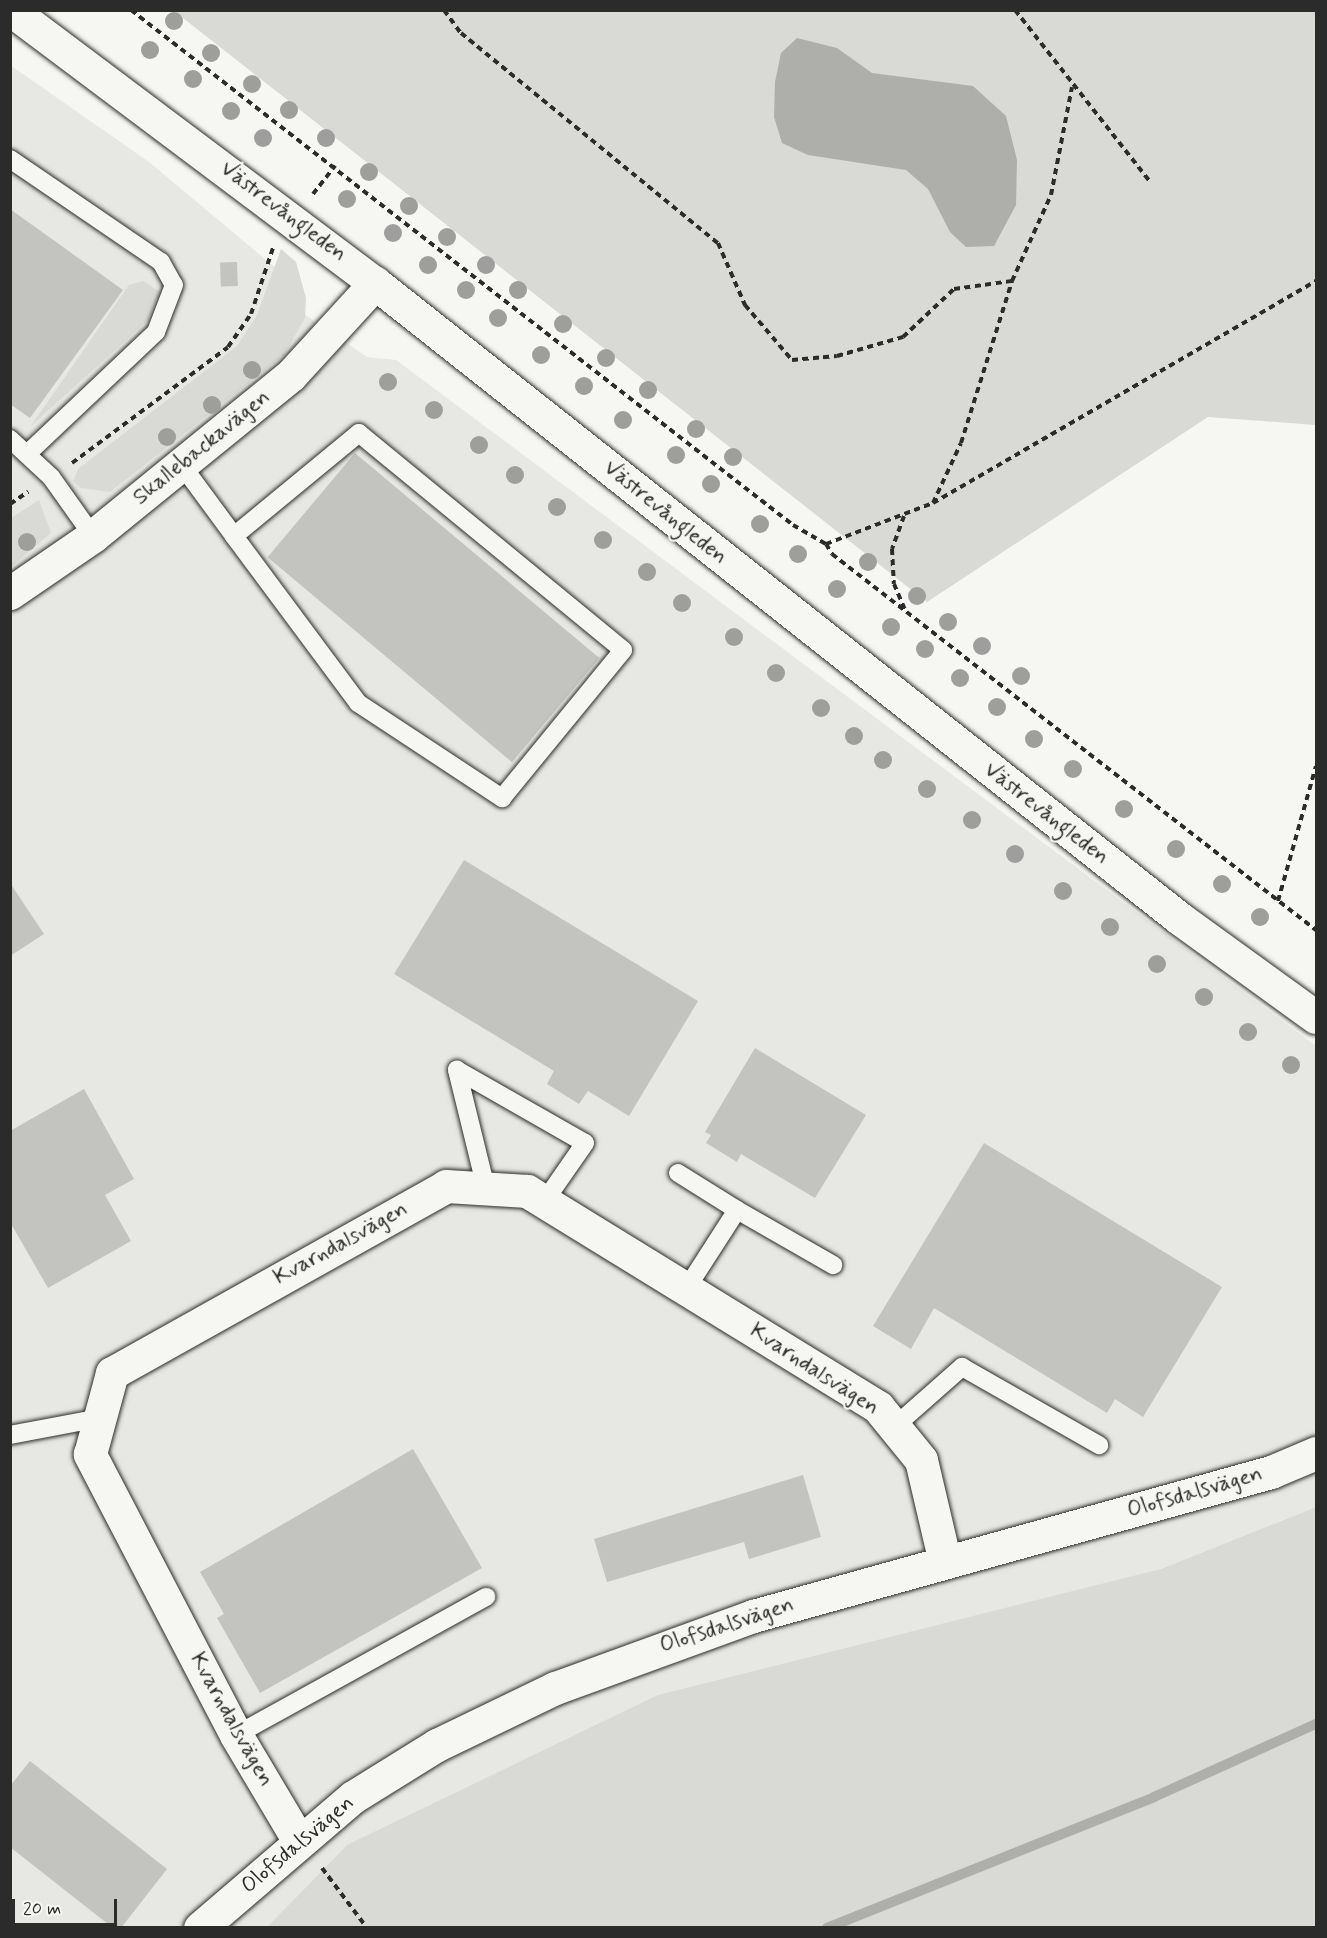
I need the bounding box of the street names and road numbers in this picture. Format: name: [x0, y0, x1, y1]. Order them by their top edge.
street label: Västrevångleden: [215, 156, 351, 268]
street label: Skallebackavägen: [128, 385, 276, 511]
street label: Västrevångleden: [598, 455, 732, 571]
street label: Västrevångleden: [978, 757, 1114, 871]
street label: Kvarndalsvägen: [269, 1196, 413, 1292]
street label: Kvarndalsvägen: [744, 1318, 884, 1422]
street label: Olofsdalsvägen: [1124, 1461, 1266, 1525]
street label: Olofsdalsvägen: [657, 1592, 797, 1660]
street label: Kvarndalsvägen: [183, 1648, 279, 1792]
street label: Olofsdalsvägen: [236, 1790, 360, 1900]

